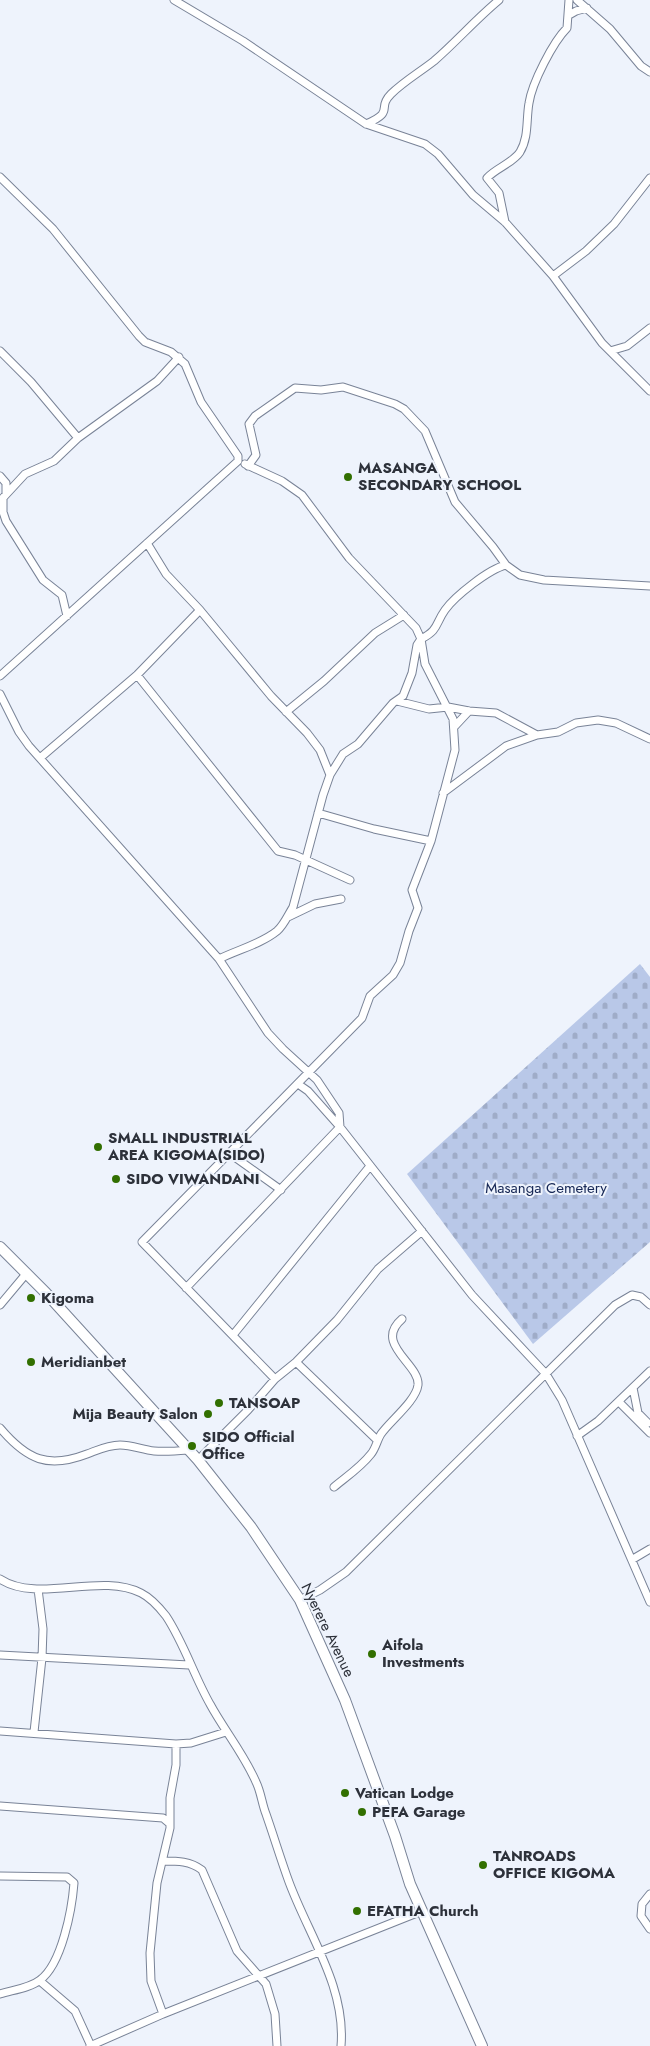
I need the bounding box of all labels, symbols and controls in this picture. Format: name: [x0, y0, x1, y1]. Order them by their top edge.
place label: MASANGA SECONDARY SCHOOL: [358, 457, 521, 496]
marker: MASANGA SECONDARY SCHOOL: [342, 471, 354, 483]
place label: SMALL INDUSTRIAL AREA KIGOMA(SIDO): [107, 1127, 265, 1166]
marker: SMALL INDUSTRIAL AREA KIGOMA(SIDO): [92, 1141, 104, 1153]
place label: SIDO VIWANDANI: [126, 1168, 260, 1190]
marker: SIDO VIWANDANI: [110, 1173, 122, 1185]
park label: Masanga Cemetery: [485, 1177, 607, 1199]
place label: Kigoma: [41, 1287, 94, 1309]
marker: Kigoma: [25, 1292, 37, 1304]
place label: Meridianbet: [41, 1351, 126, 1373]
marker: Meridianbet: [25, 1356, 37, 1368]
place label: TANSOAP: [229, 1392, 300, 1414]
marker: TANSOAP: [213, 1397, 225, 1409]
place label: Mija Beauty Salon: [72, 1403, 198, 1425]
marker: Mija Beauty Salon: [202, 1408, 214, 1420]
place label: SIDO Official Office: [202, 1426, 294, 1465]
marker: SIDO Official Office: [186, 1440, 198, 1452]
street label: Nyerere Avenue: [296, 1579, 360, 1681]
place label: Aifola Investments: [381, 1634, 465, 1673]
marker: Aifola Investments: [366, 1648, 378, 1660]
place label: Vatican Lodge: [354, 1782, 454, 1804]
marker: Vatican Lodge: [339, 1787, 351, 1799]
place label: PEFA Garage: [372, 1801, 466, 1823]
marker: PEFA Garage: [356, 1806, 368, 1818]
place label: TANROADS OFFICE KIGOMA: [493, 1845, 616, 1884]
marker: TANROADS OFFICE KIGOMA: [477, 1859, 489, 1871]
place label: EFATHA Church: [367, 1900, 479, 1922]
marker: EFATHA Church: [351, 1905, 363, 1917]

